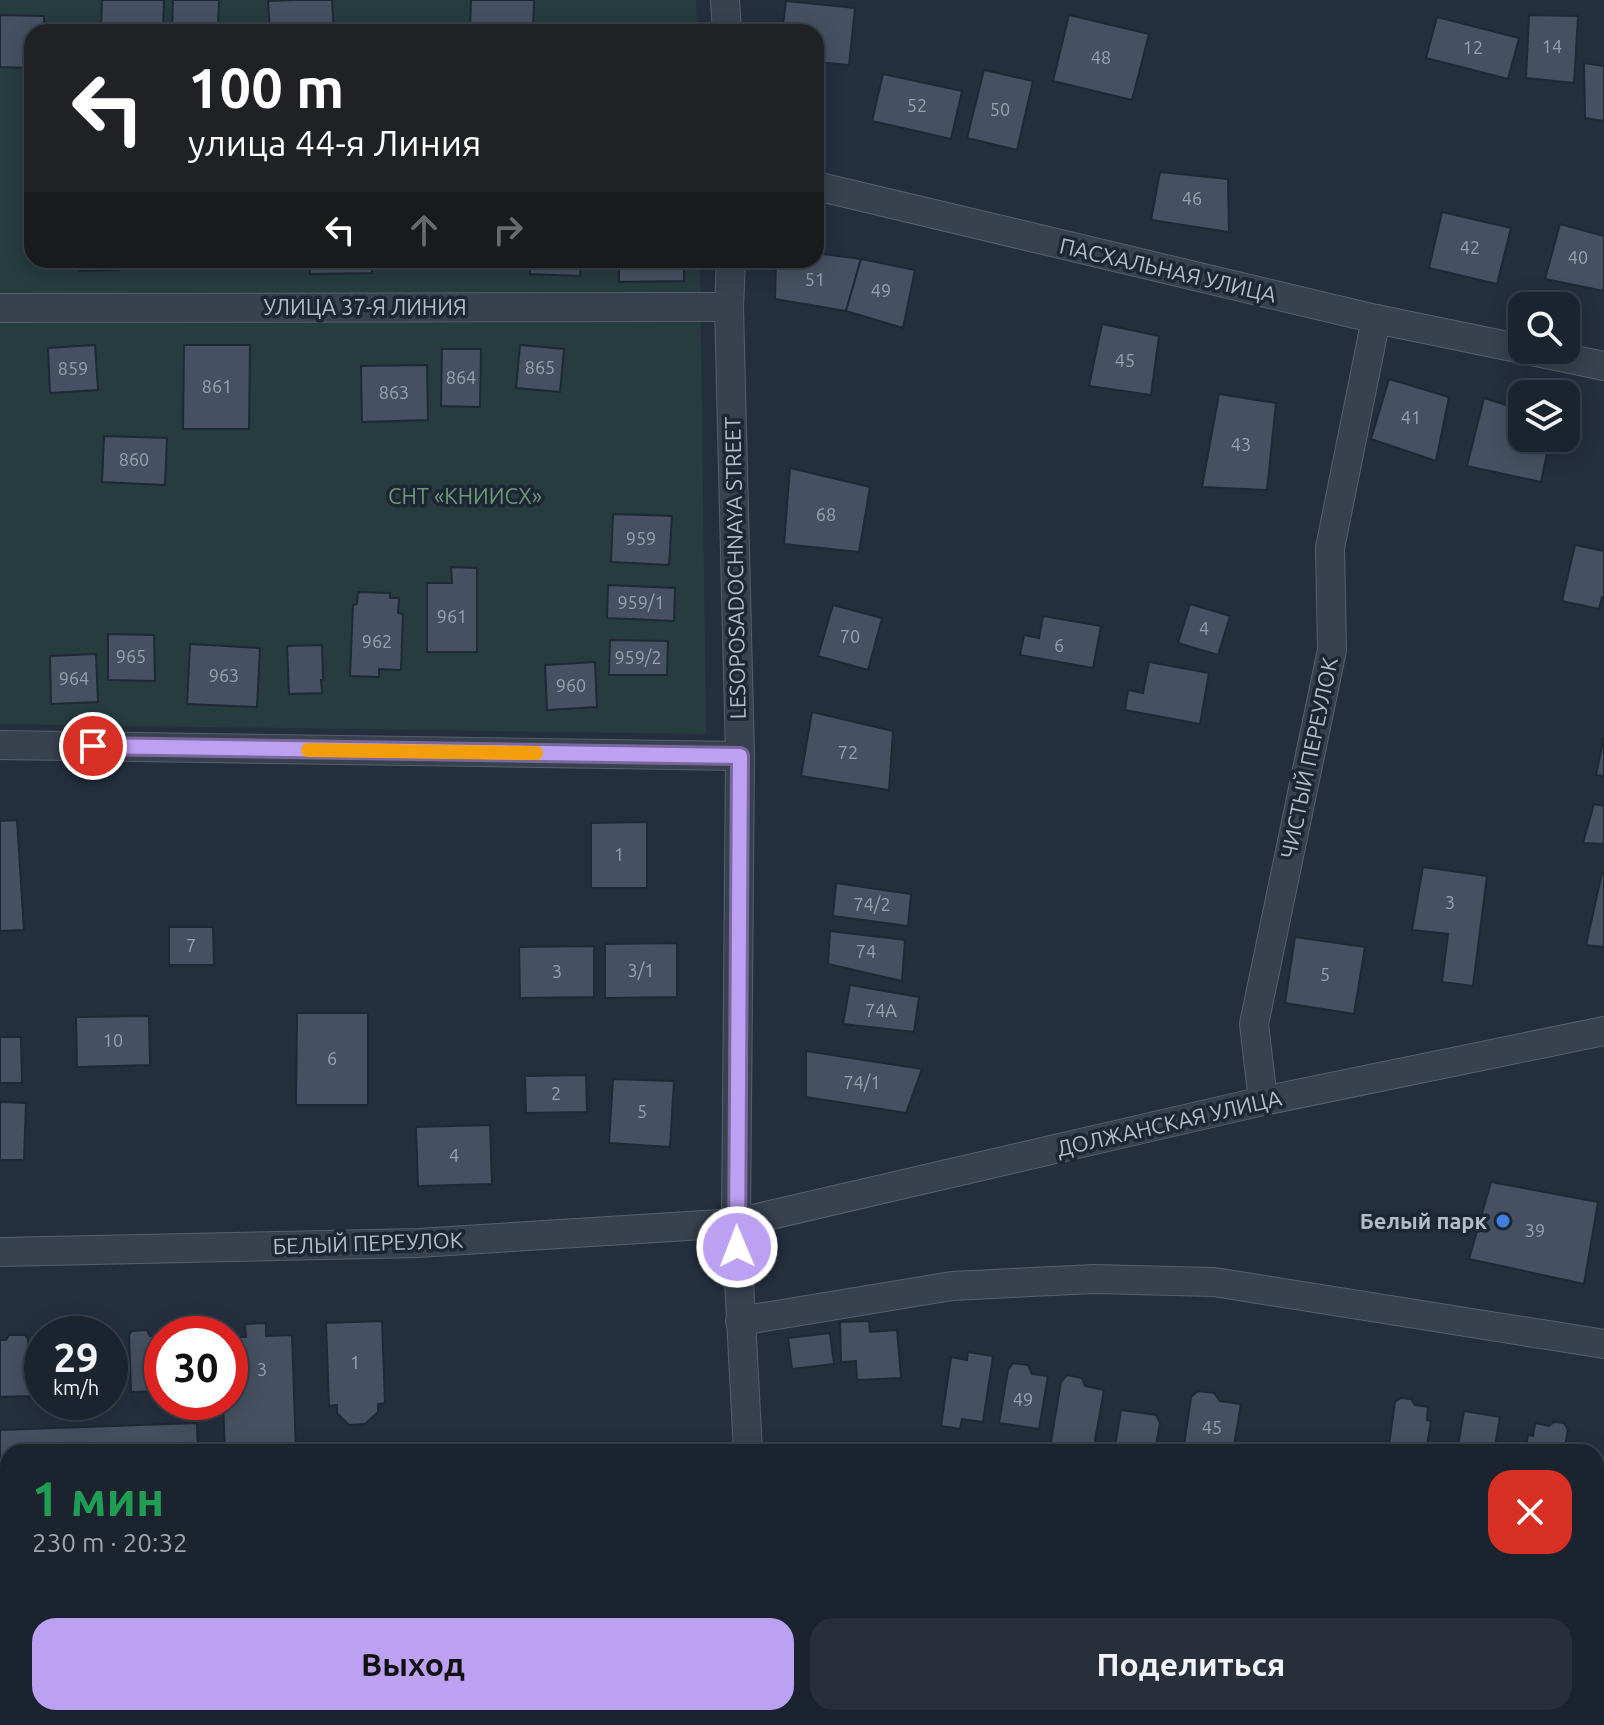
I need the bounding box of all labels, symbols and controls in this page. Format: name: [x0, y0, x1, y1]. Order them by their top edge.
house number: 14: [1542, 36, 1562, 56]
house number: 12: [1463, 37, 1483, 57]
house number: 48: [1091, 47, 1111, 67]
icon: left: [56, 56, 160, 160]
text: 100 m: [188, 56, 344, 119]
house number: 52: [907, 95, 927, 115]
house number: 50: [990, 99, 1010, 119]
text: улица 44-я Линия: [188, 122, 481, 163]
house number: 46: [1182, 188, 1202, 208]
icon: left: [318, 208, 362, 252]
icon: ahead: [402, 208, 446, 252]
icon: right: [486, 208, 530, 252]
street label: ПАСХАЛЬНАЯ УЛИЦА: [1057, 232, 1280, 307]
house number: 42: [1460, 237, 1480, 257]
house number: 40: [1568, 247, 1588, 267]
house number: 51: [805, 269, 825, 289]
house number: 49: [871, 280, 891, 300]
map controls: [1508, 292, 1580, 452]
button: search: [1508, 292, 1580, 364]
street label: УЛИЦА 37-Я ЛИНИЯ: [263, 294, 467, 319]
house number: 45: [1115, 350, 1135, 370]
house number: 865: [525, 357, 555, 377]
house number: 859: [58, 358, 88, 378]
house number: 864: [446, 367, 476, 387]
house number: 861: [202, 376, 232, 396]
button: layers: [1508, 380, 1580, 452]
house number: 863: [379, 382, 409, 402]
house number: 41: [1401, 407, 1421, 427]
street label: LESOPOSADOCHNAYA STREET: [719, 416, 750, 720]
house number: 43: [1231, 434, 1251, 454]
house number: 860: [119, 449, 149, 469]
park label: СНТ «КНИИСХ»: [388, 483, 542, 508]
house number: 68: [816, 504, 836, 524]
house number: 959: [626, 528, 656, 548]
house number: 959/1: [617, 592, 665, 612]
house number: 961: [437, 606, 467, 626]
house number: 4: [1199, 618, 1209, 638]
house number: 70: [840, 626, 860, 646]
house number: 962: [362, 631, 392, 651]
house number: 6: [1054, 635, 1064, 655]
house number: 965: [116, 646, 146, 666]
house number: 959/2: [614, 647, 662, 667]
street label: ЧИСТЫЙ ПЕРЕУЛОК: [1275, 655, 1342, 861]
house number: 963: [209, 665, 239, 685]
house number: 964: [59, 668, 89, 688]
house number: 960: [556, 675, 586, 695]
pin: [59, 712, 127, 780]
icon: arrive: [71, 724, 115, 768]
house number: 72: [838, 742, 858, 762]
house number: 1: [614, 844, 624, 864]
house number: 3: [1445, 892, 1455, 912]
house number: 74/2: [853, 894, 891, 914]
house number: 7: [186, 935, 196, 955]
house number: 74: [856, 941, 876, 961]
house number: 3/1: [628, 960, 654, 980]
house number: 3: [552, 961, 562, 981]
house number: 5: [1320, 964, 1330, 984]
house number: 74А: [865, 1000, 897, 1020]
house number: 10: [103, 1030, 123, 1050]
house number: 6: [327, 1048, 337, 1068]
house number: 74/1: [843, 1072, 881, 1092]
house number: 2: [551, 1083, 561, 1103]
street label: ДОЛЖАНСКАЯ УЛИЦА: [1054, 1084, 1284, 1161]
house number: 5: [637, 1101, 647, 1121]
house number: 4: [449, 1145, 459, 1165]
position arrow: [695, 1205, 779, 1289]
place label: Белый парк: [1360, 1208, 1487, 1233]
marker: Белый парк: [1494, 1212, 1512, 1230]
house number: 39: [1525, 1220, 1545, 1240]
street label: БЕЛЫЙ ПЕРЕУЛОК: [272, 1227, 464, 1258]
speed limit sign: 30: [144, 1316, 248, 1420]
text: 29: [53, 1335, 99, 1380]
house number: 1: [350, 1352, 360, 1372]
house number: 3: [257, 1359, 267, 1379]
text: km/h: [53, 1376, 99, 1399]
house number: 49: [1013, 1389, 1033, 1409]
house number: 45: [1202, 1417, 1222, 1437]
button: close: [1488, 1470, 1572, 1554]
text: 1 мин: [32, 1471, 164, 1525]
text: 230 m · 20:32: [32, 1528, 188, 1557]
button: Выход: [32, 1618, 794, 1710]
button: Поделиться: [810, 1618, 1572, 1710]

